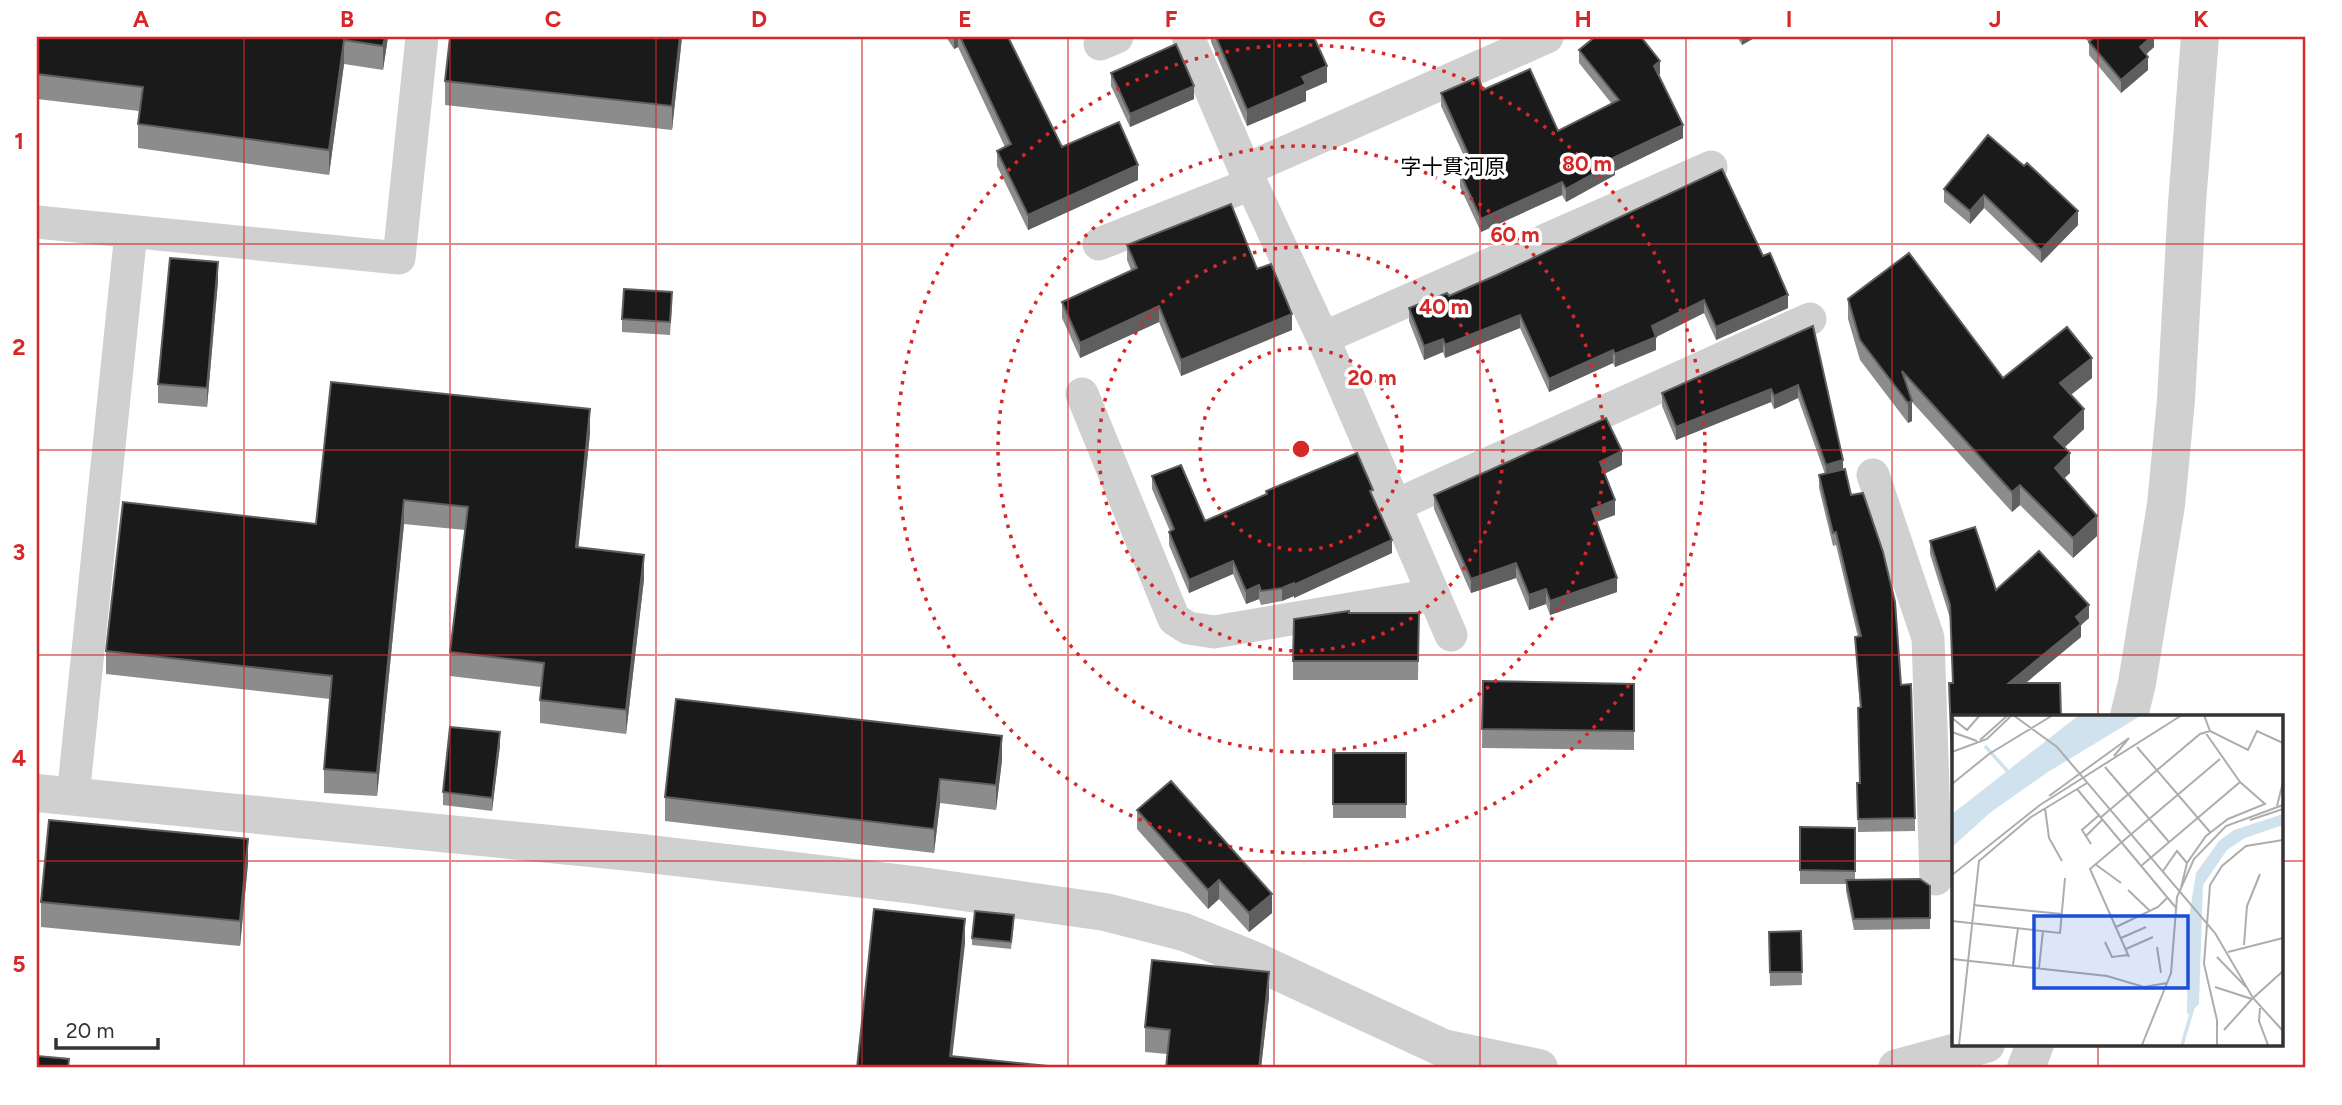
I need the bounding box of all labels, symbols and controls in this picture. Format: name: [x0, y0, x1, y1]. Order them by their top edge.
text: A: [133, 5, 150, 33]
text: B: [340, 5, 354, 33]
text: C: [545, 5, 562, 33]
text: D: [751, 5, 767, 33]
text: E: [958, 5, 972, 33]
text: F: [1165, 5, 1178, 33]
text: G: [1368, 5, 1386, 33]
text: H: [1574, 5, 1592, 33]
text: I: [1786, 5, 1792, 33]
text: J: [1989, 5, 2001, 33]
text: K: [2193, 5, 2209, 33]
text: 1: [14, 127, 24, 155]
text: 80 m: [1562, 151, 1612, 176]
district label: 字十貫河原: [1401, 154, 1506, 179]
text: 60 m: [1490, 222, 1540, 247]
text: 40 m: [1419, 294, 1469, 319]
text: 2: [12, 333, 26, 361]
text: 20 m: [1347, 365, 1397, 390]
centre of rings: [1289, 437, 1313, 461]
text: 3: [13, 538, 25, 566]
inset map: [1952, 715, 2282, 1046]
text: 4: [12, 744, 26, 772]
text: 5: [12, 950, 26, 978]
scale bar: [56, 1007, 158, 1051]
text: 20 m: [66, 1018, 114, 1043]

